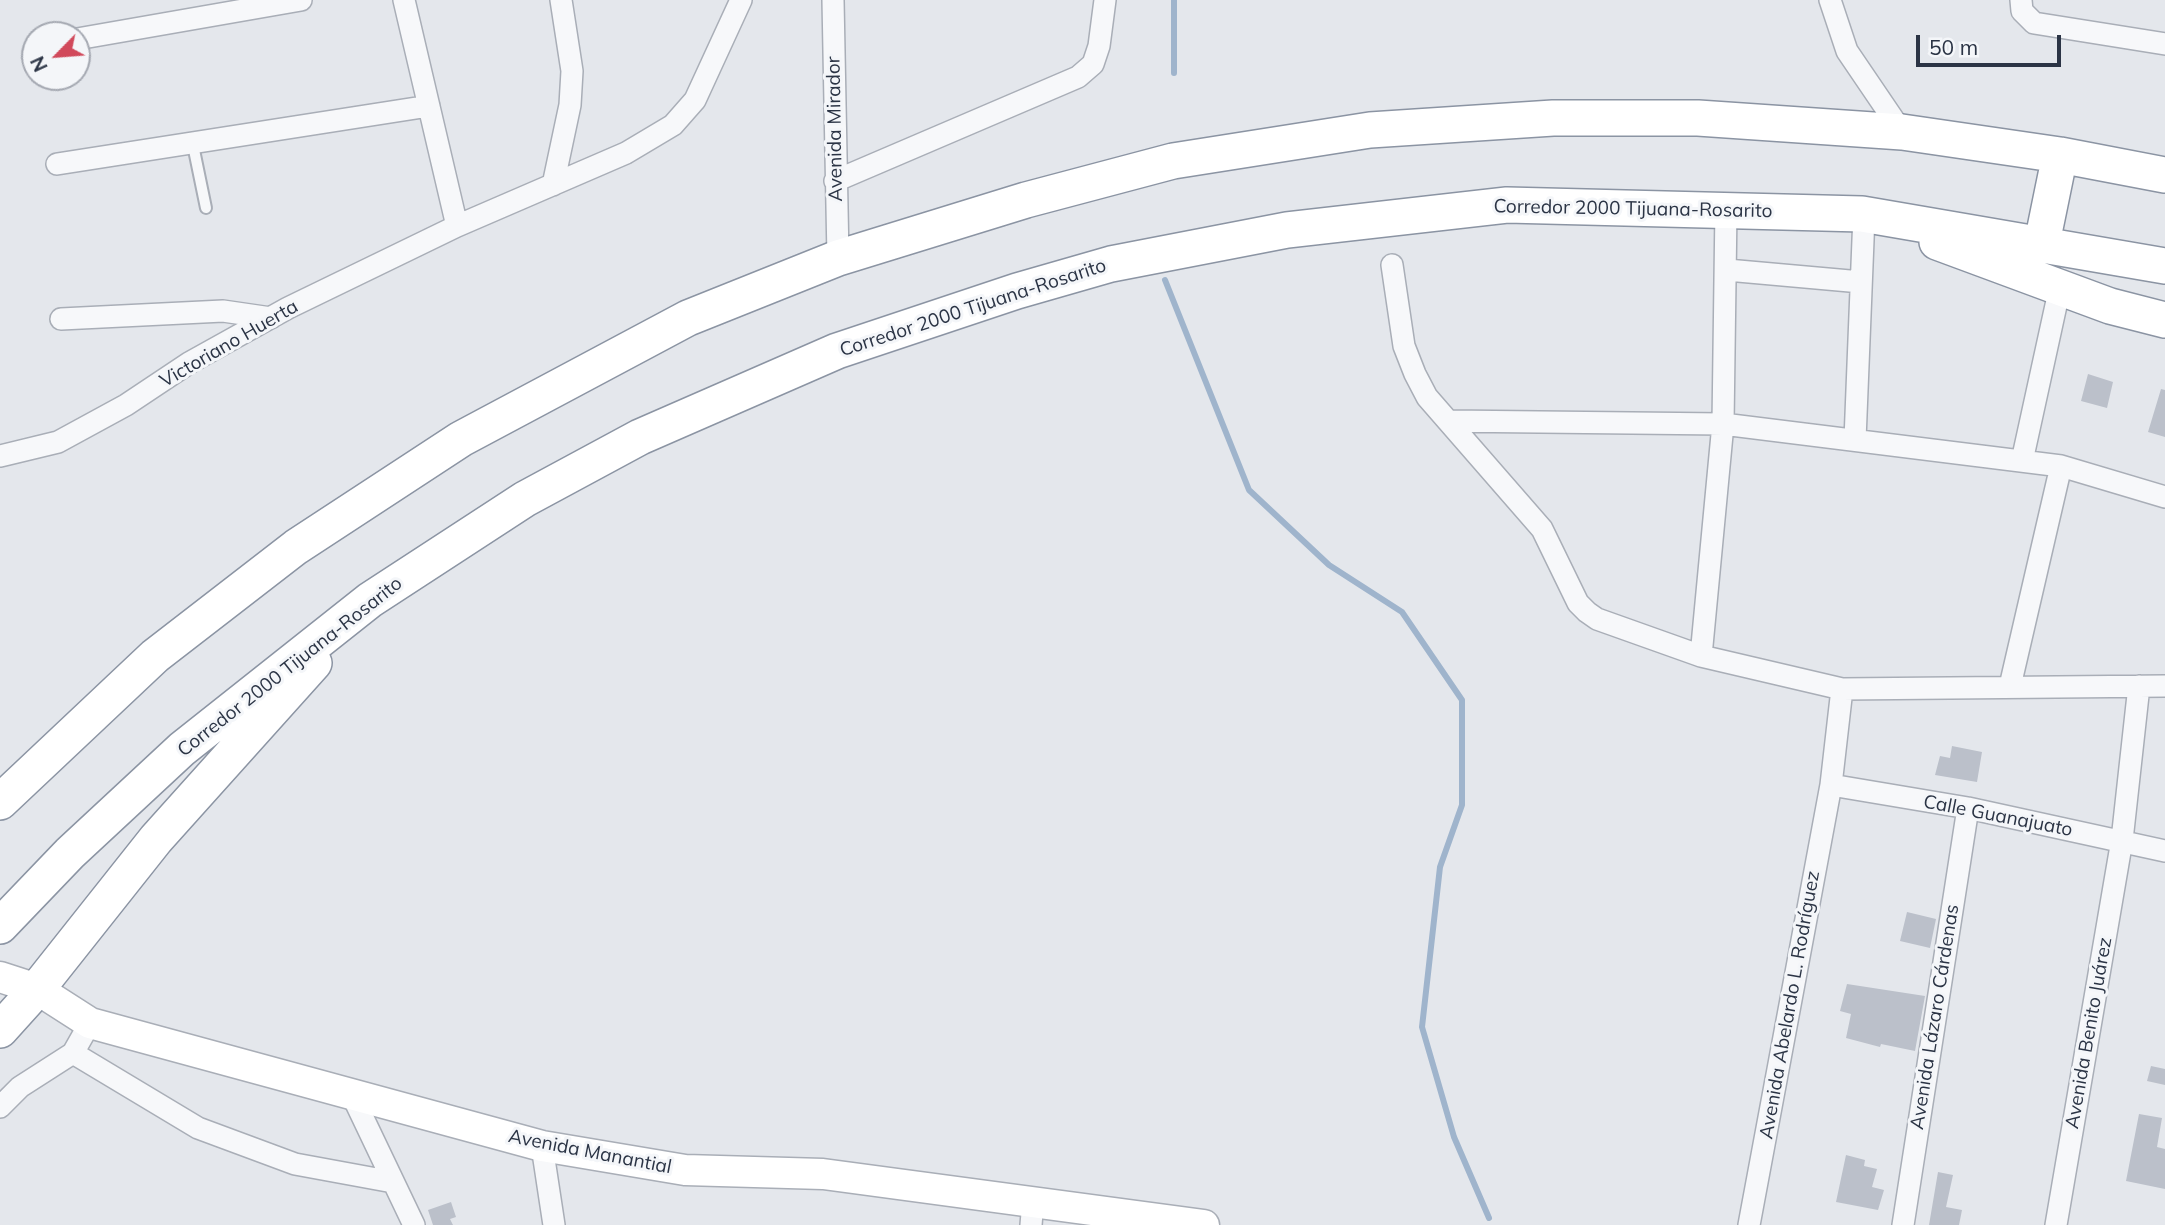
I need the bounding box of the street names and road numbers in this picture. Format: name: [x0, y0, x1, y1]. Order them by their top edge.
street label: Avenida Mirador: [822, 56, 848, 202]
street label: Corredor 2000 Tijuana-Rosarito: [1493, 195, 1773, 223]
street label: Corredor 2000 Tijuana-Rosarito: [837, 254, 1109, 362]
street label: Victoriano Huerta: [156, 295, 302, 393]
street label: Corredor 2000 Tijuana-Rosarito: [173, 572, 407, 762]
street label: Calle Guanajuato: [1921, 790, 2075, 842]
street label: Avenida Abelardo L. Rodríguez: [1755, 869, 1825, 1141]
street label: Avenida Lázaro Cárdenas: [1906, 903, 1964, 1131]
street label: Avenida Benito Juárez: [2061, 936, 2117, 1130]
street label: Avenida Manantial: [507, 1125, 673, 1179]

